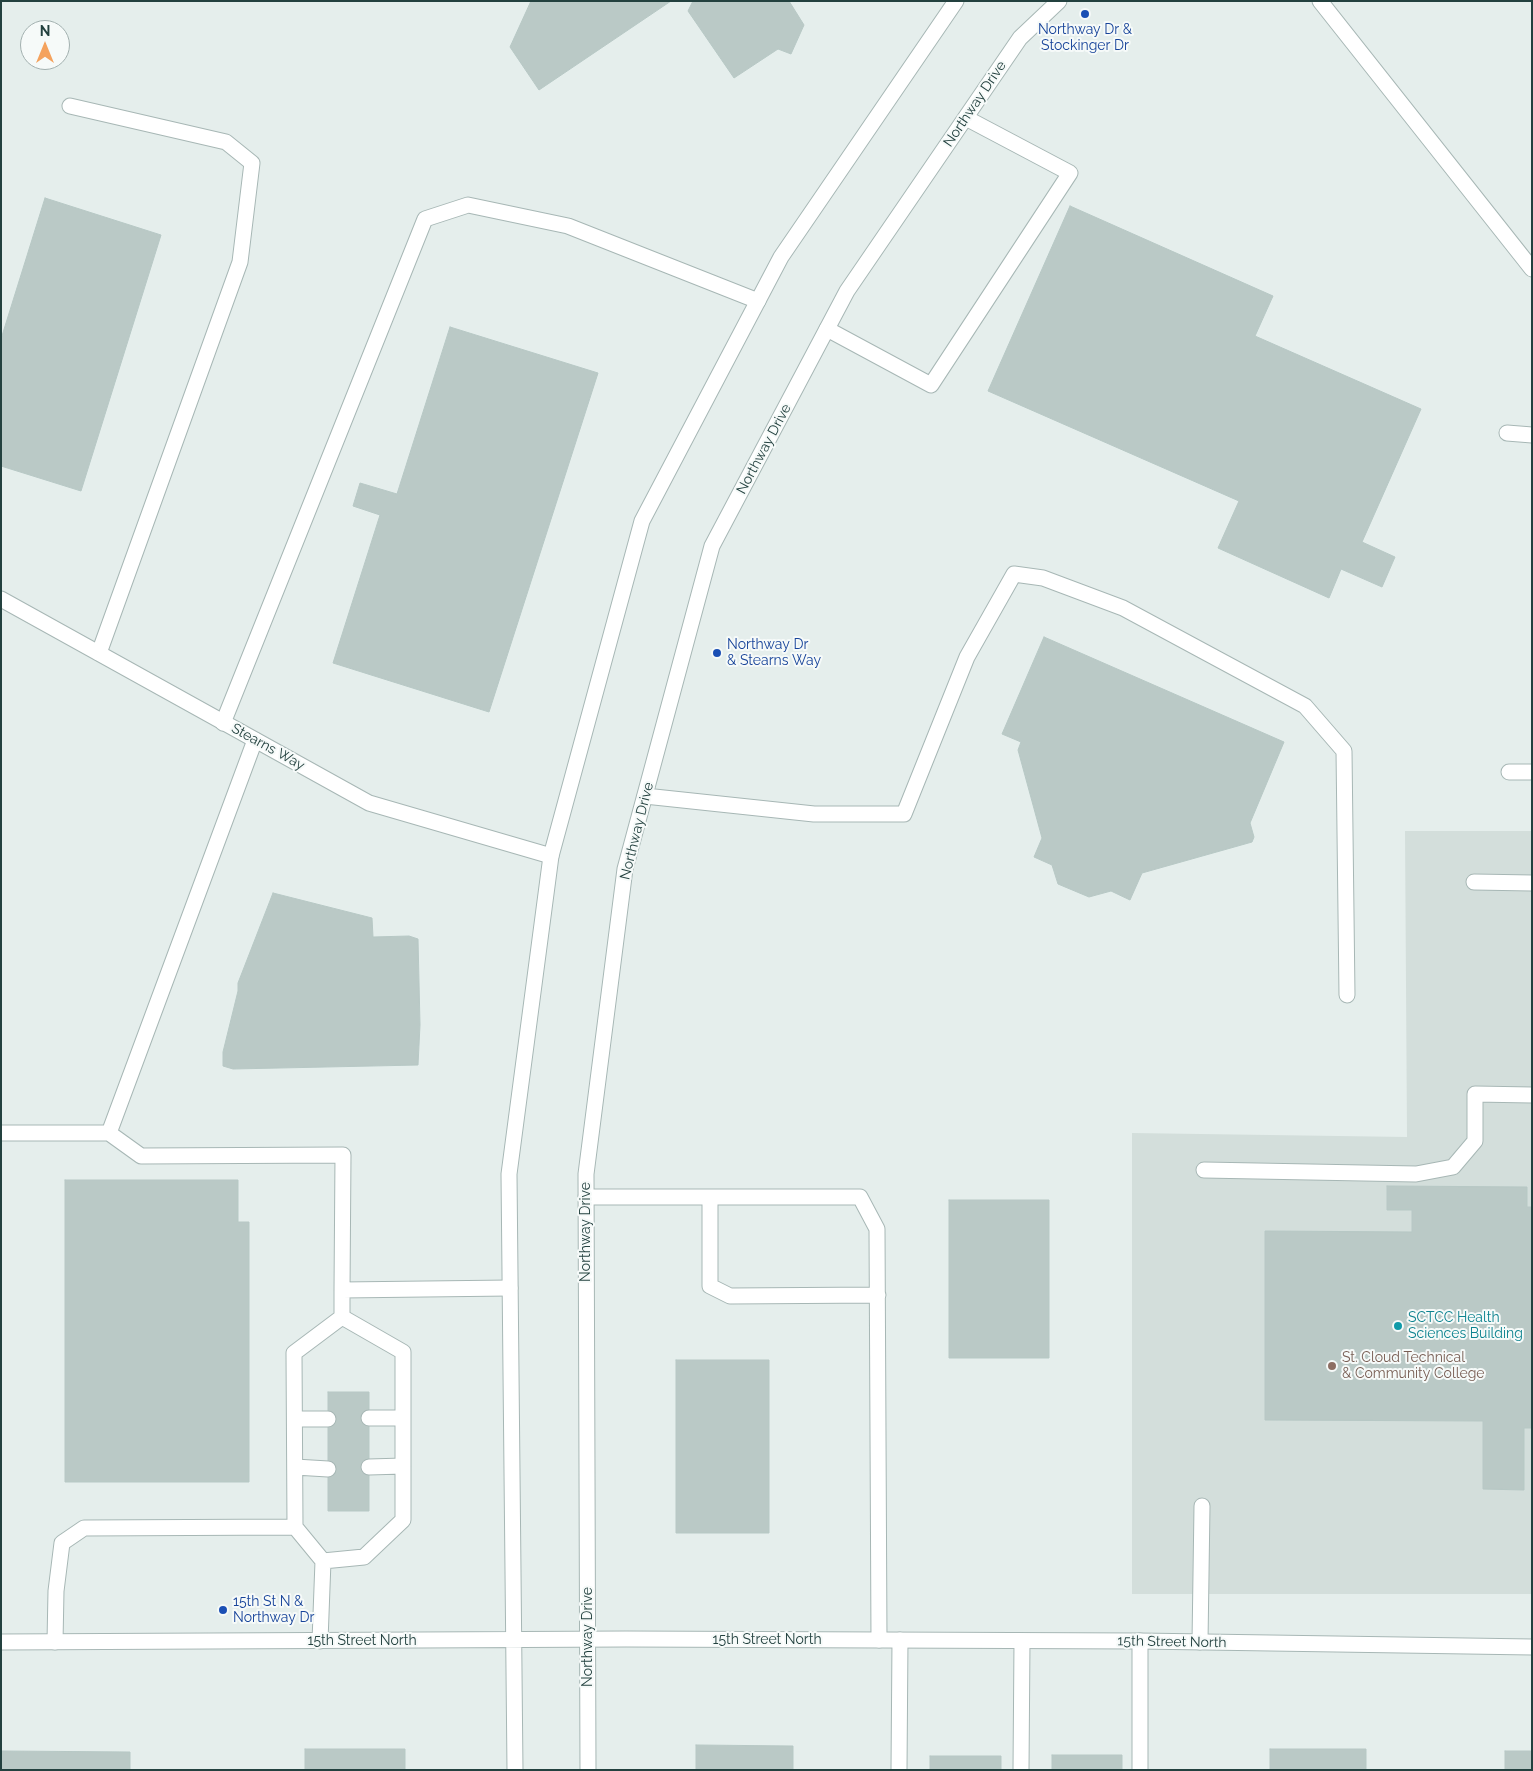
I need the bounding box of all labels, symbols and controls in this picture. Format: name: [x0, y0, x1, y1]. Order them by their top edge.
marker: Northway Dr & Stockinger Dr: [1079, 8, 1091, 20]
north arrow: [20, 20, 70, 70]
place label: Northway Dr & Stockinger Dr: [1038, 22, 1132, 54]
text: N: [40, 23, 50, 39]
street label: Northway Drive: [940, 58, 1010, 150]
street label: Northway Drive: [733, 401, 795, 497]
place label: Northway Dr & Stearns Way: [727, 637, 821, 670]
marker: Northway Dr & Stearns Way: [711, 647, 723, 659]
street label: Stearns Way: [228, 720, 308, 774]
street label: Northway Drive: [617, 781, 657, 881]
street label: Northway Drive: [578, 1182, 594, 1282]
place label: SCTCC Health Sciences Building: [1408, 1310, 1523, 1342]
marker: SCTCC Health Sciences Building: [1392, 1320, 1404, 1332]
place label: St. Cloud Technical & Community College: [1342, 1350, 1485, 1382]
marker: St. Cloud Technical & Community College: [1326, 1360, 1338, 1372]
street label: Northway Drive: [580, 1587, 596, 1687]
place label: 15th St N & Northway Dr: [233, 1594, 314, 1626]
marker: 15th St N & Northway Dr: [217, 1604, 229, 1616]
street label: 15th Street North: [712, 1632, 822, 1648]
street label: 15th Street North: [307, 1633, 417, 1649]
street label: 15th Street North: [1117, 1633, 1227, 1651]

